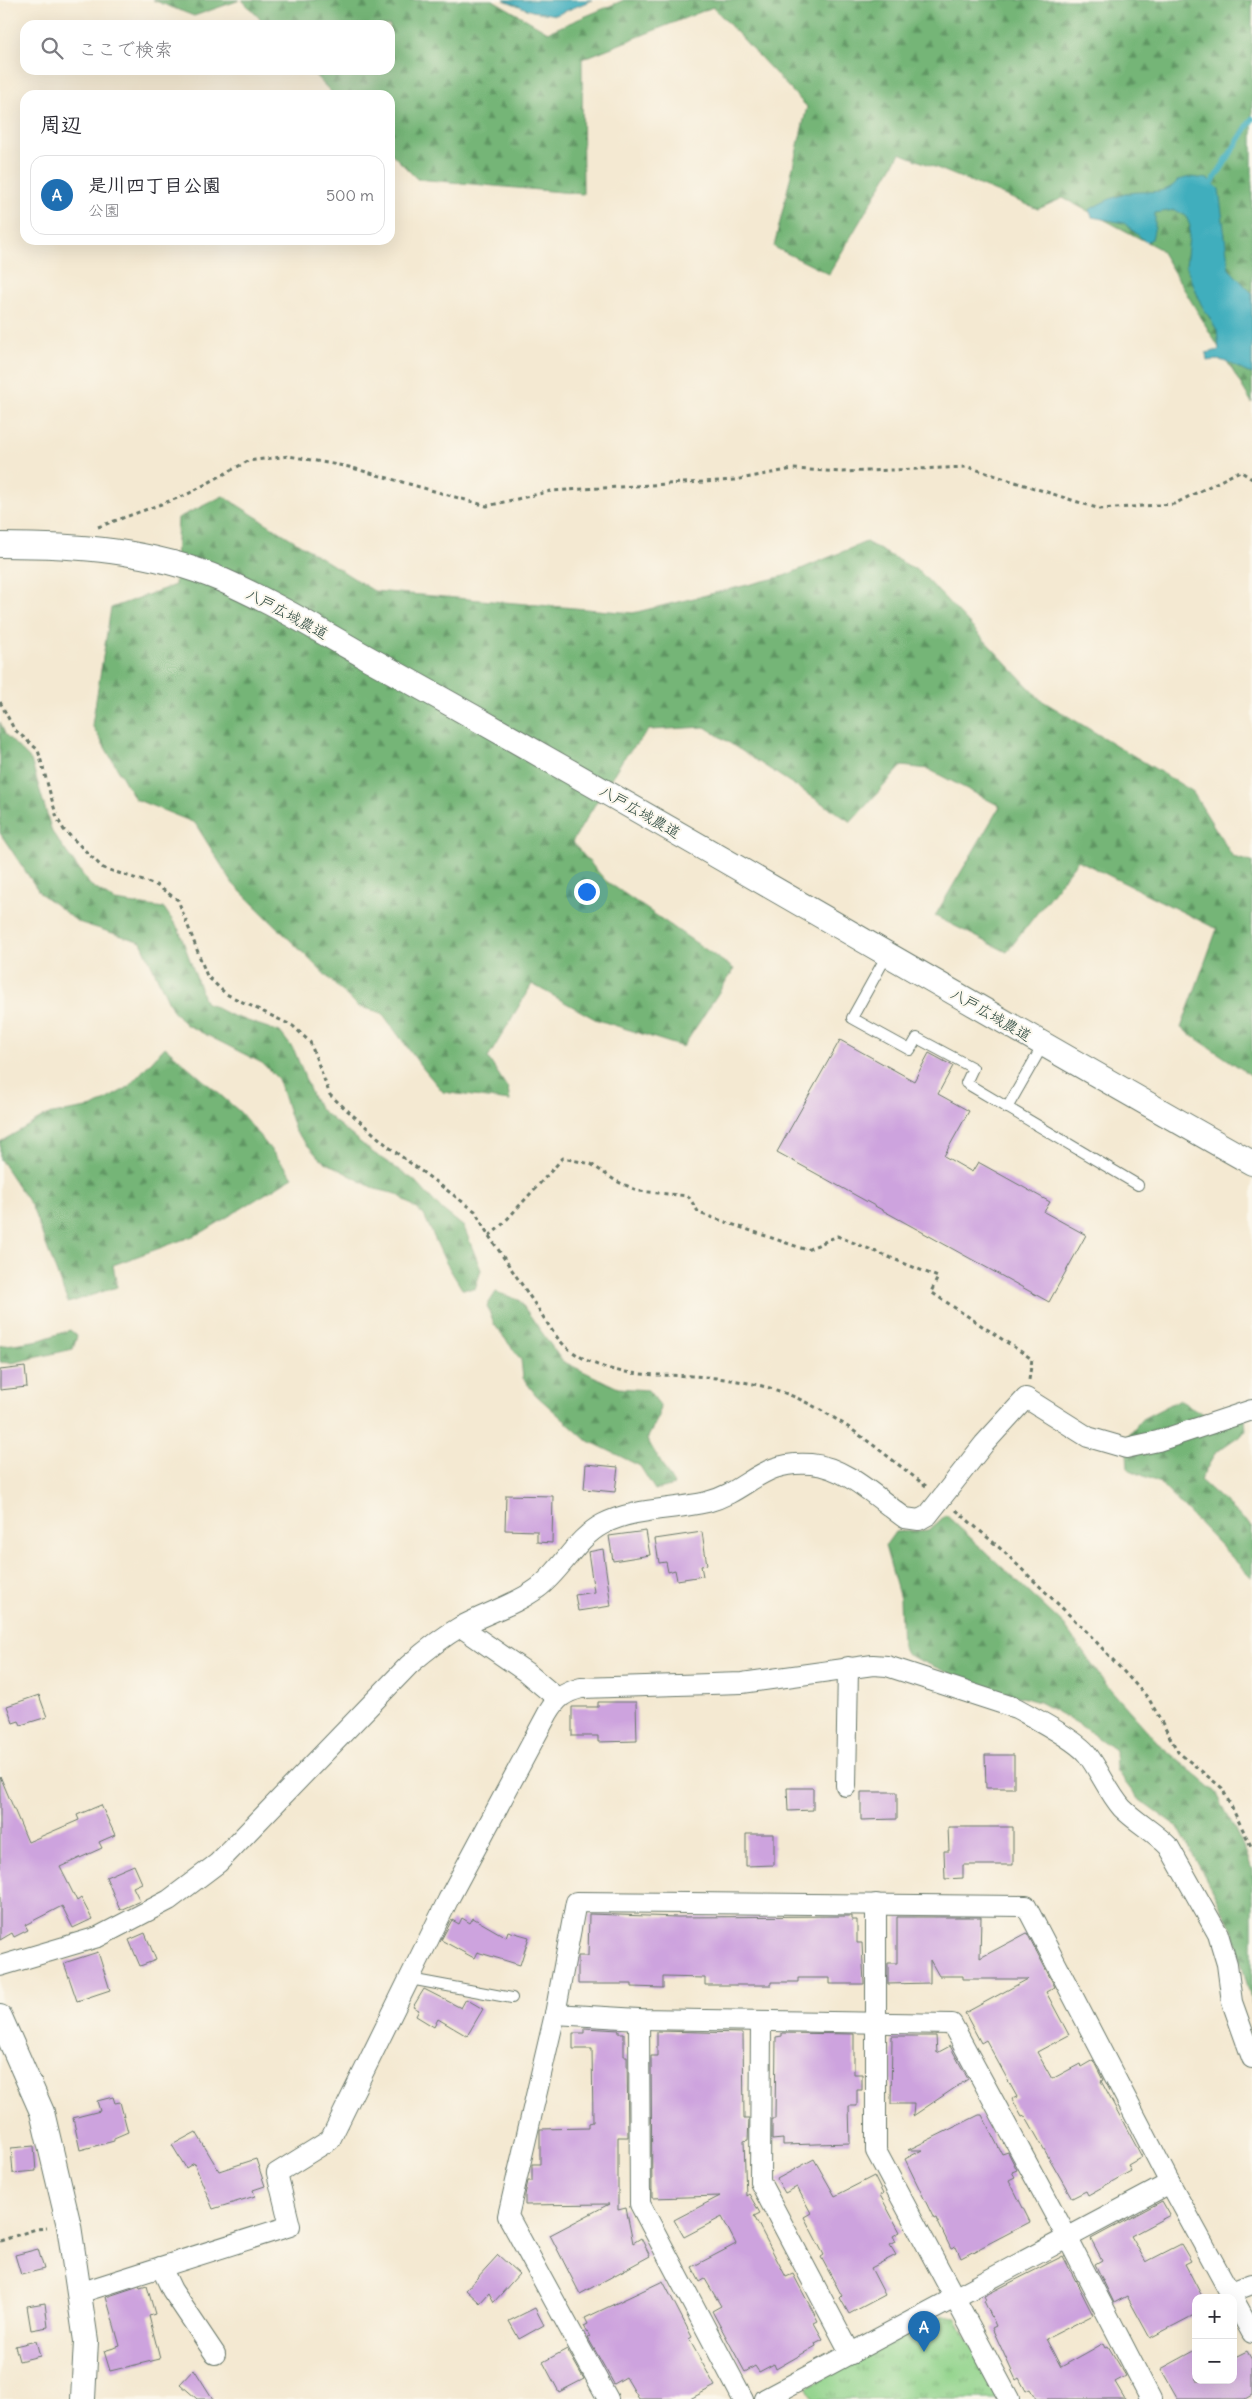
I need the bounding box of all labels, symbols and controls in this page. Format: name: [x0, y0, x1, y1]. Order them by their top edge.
search box: [20, 20, 395, 75]
icon: search: [38, 34, 66, 62]
text: ここで検索: [78, 37, 173, 61]
text: 周辺: [40, 111, 82, 138]
text: 是川四丁目公園: [88, 173, 221, 197]
text: A: [52, 185, 62, 205]
text: 500 m: [326, 185, 374, 205]
text: 公園: [88, 200, 120, 220]
street label: 八戸広域農道: [243, 584, 331, 643]
street label: 八戸広域農道: [597, 781, 684, 842]
your location: [574, 879, 600, 905]
street label: 八戸広域農道: [948, 984, 1035, 1045]
map controls: [1192, 2294, 1237, 2384]
button: +: [1192, 2294, 1237, 2339]
pin: A: [908, 2311, 940, 2352]
button: −: [1192, 2339, 1237, 2384]

